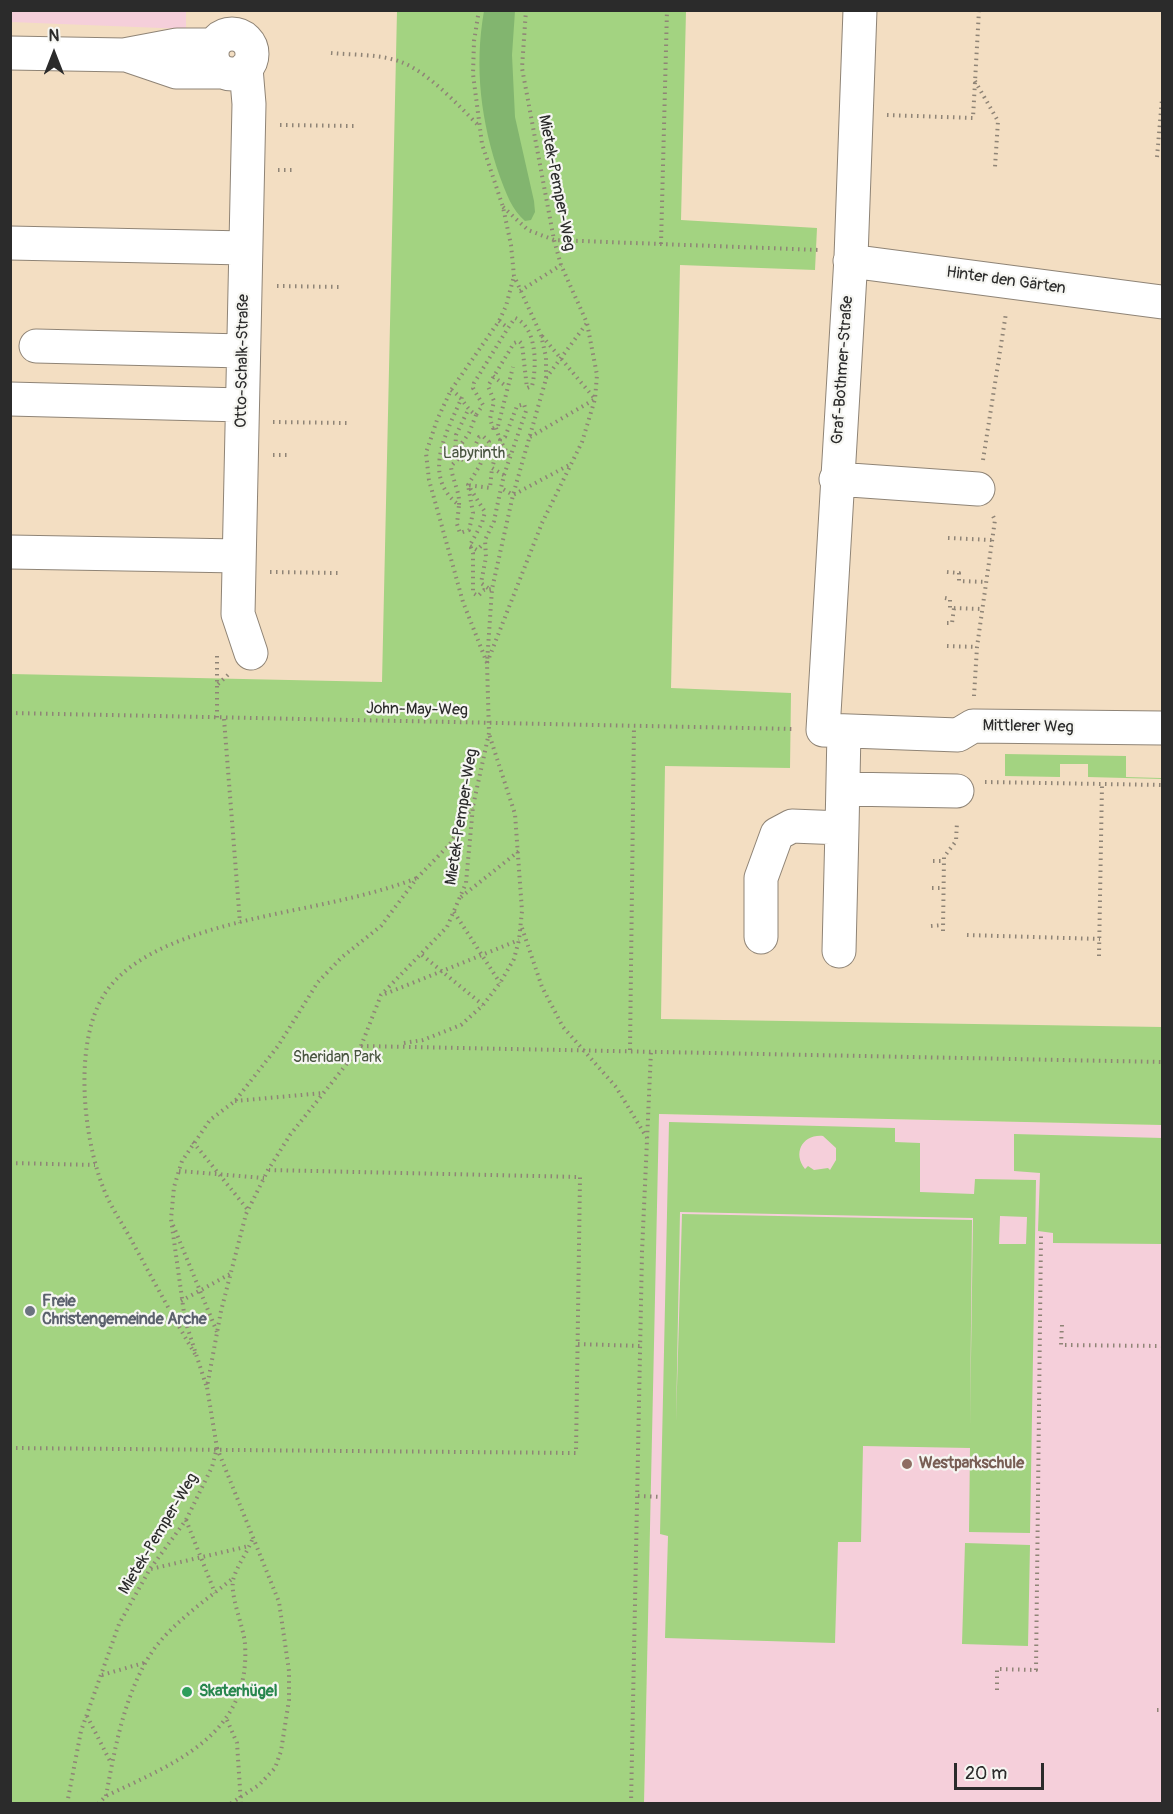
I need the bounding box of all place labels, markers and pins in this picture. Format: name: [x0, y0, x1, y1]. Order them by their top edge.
place label: Freie Christengemeinde Arche: [42, 1292, 207, 1330]
marker: Freie Christengemeinde Arche: [23, 1304, 37, 1318]
place label: Westparkschule: [919, 1454, 1024, 1474]
marker: Westparkschule: [900, 1457, 914, 1471]
place label: Skaterhügel: [199, 1682, 278, 1702]
marker: Skaterhügel: [180, 1685, 194, 1699]

